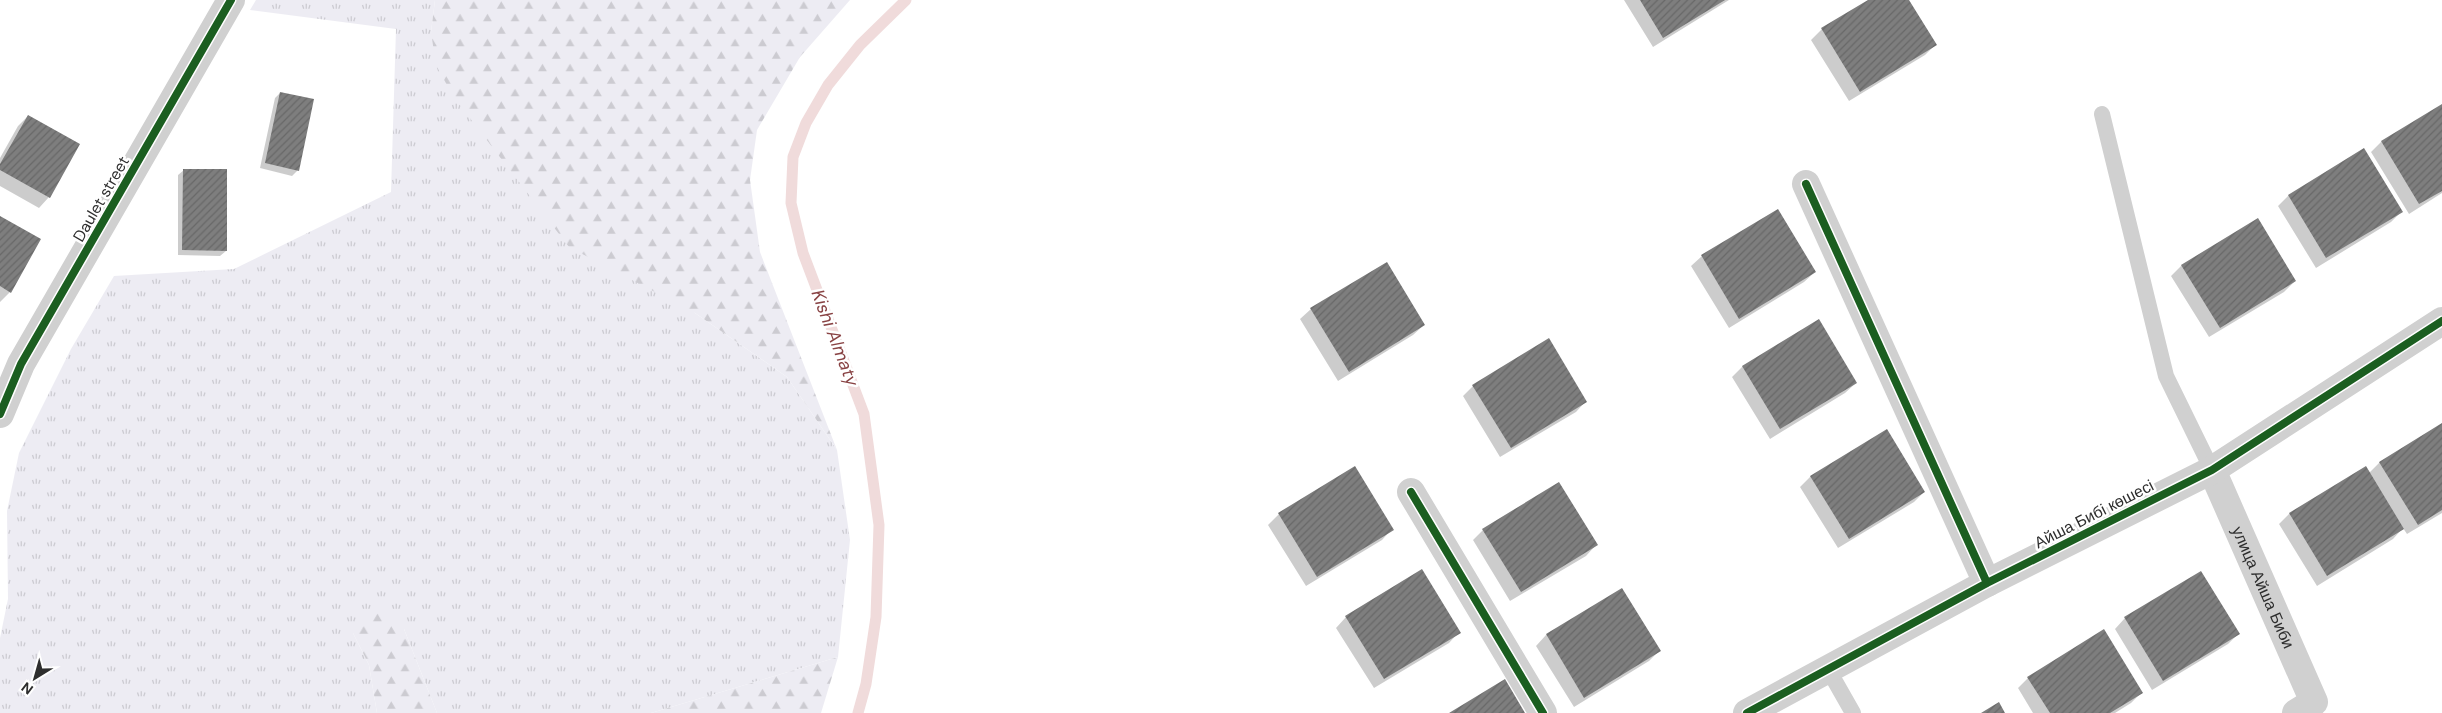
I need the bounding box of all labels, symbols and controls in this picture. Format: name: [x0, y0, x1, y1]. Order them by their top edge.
street label: Daulet street: [68, 152, 134, 246]
water label: Kіshі Almaty: [806, 286, 865, 391]
street label: Айша Бибі көшесі: [2031, 475, 2157, 553]
street label: улица Айша Биби: [2227, 523, 2300, 652]
north arrow: [10, 653, 60, 703]
text: N: [18, 678, 37, 699]

